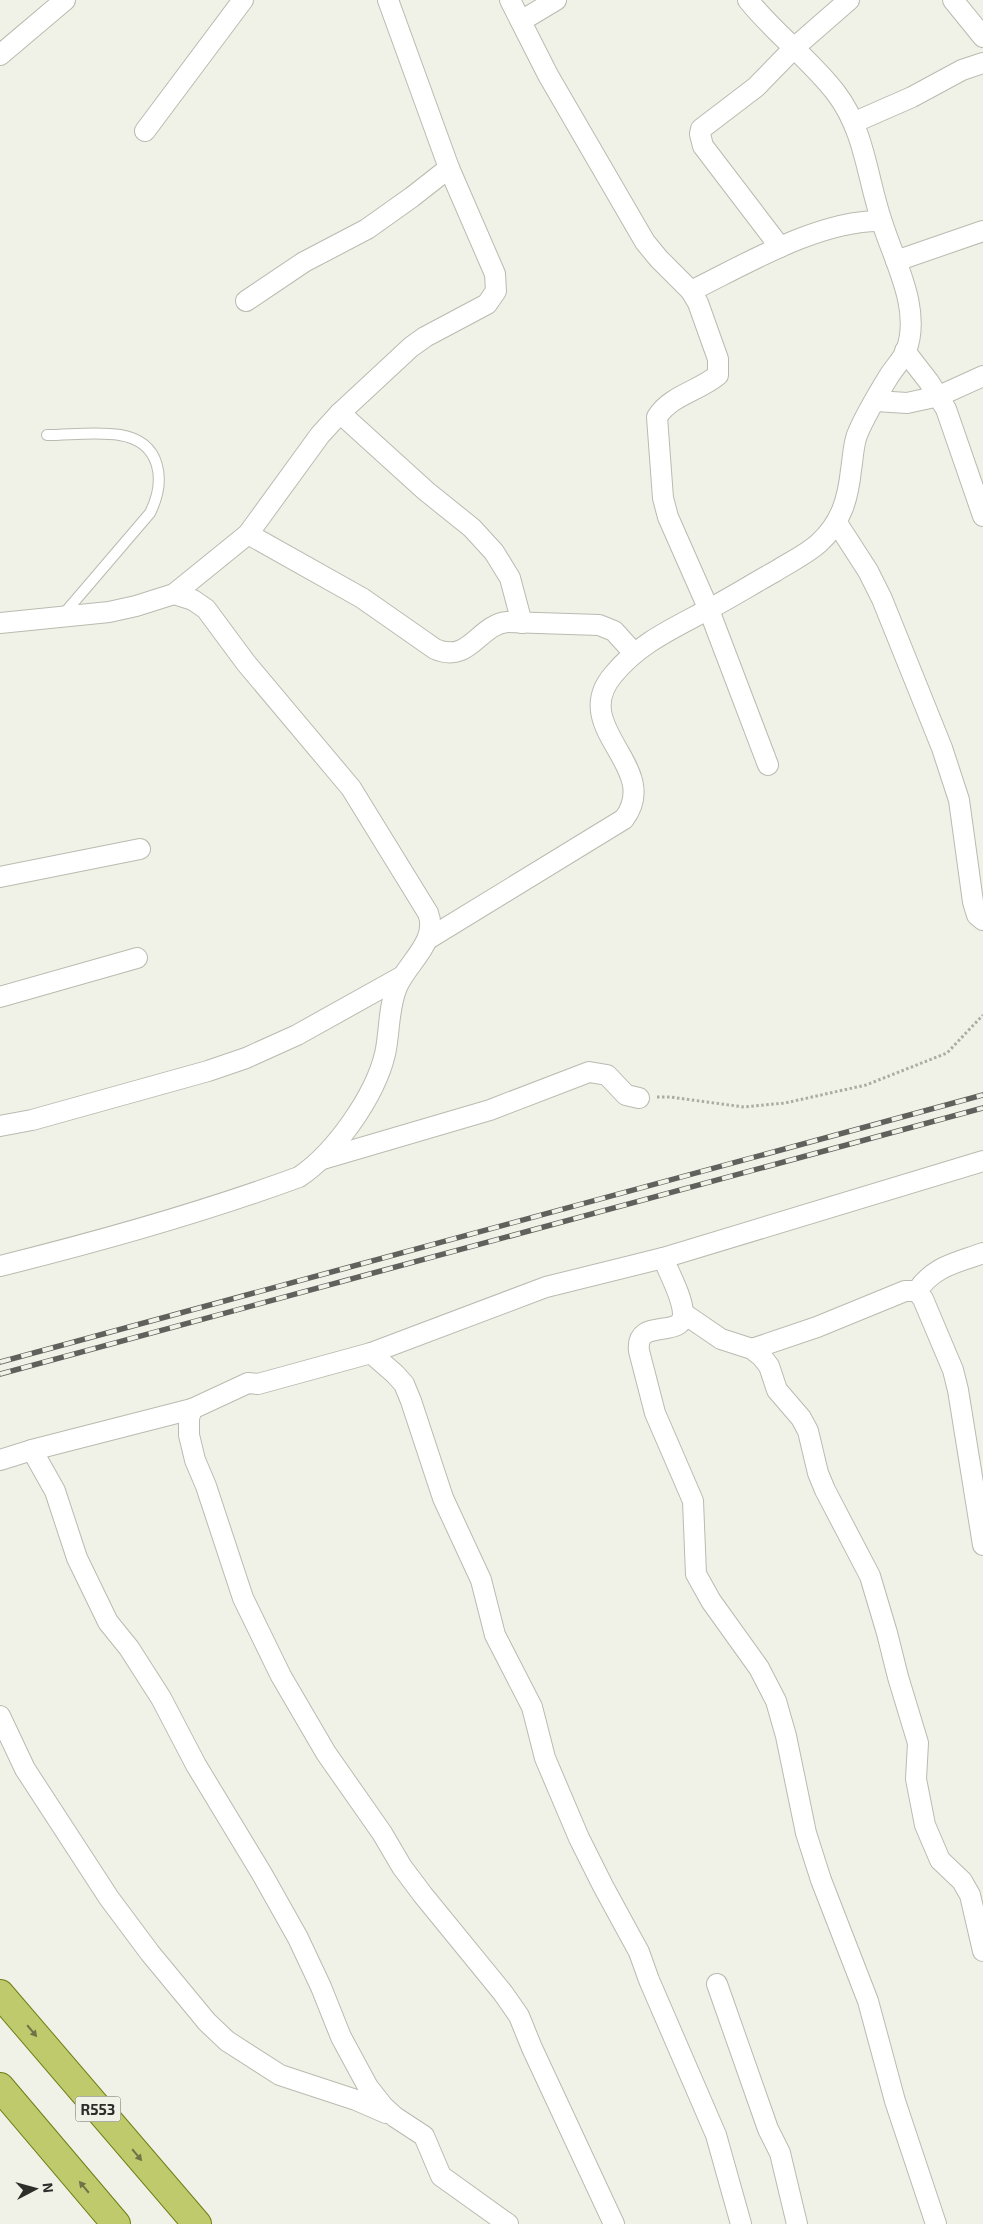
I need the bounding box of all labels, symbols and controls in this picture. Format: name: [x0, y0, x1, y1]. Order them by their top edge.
one-way arrow: [26, 2024, 37, 2037]
road number: R553: [76, 2096, 120, 2122]
one-way arrow: [131, 2148, 142, 2161]
north arrow: [10, 2164, 60, 2214]
one-way arrow: [79, 2180, 90, 2193]
text: N: [39, 2182, 57, 2194]

